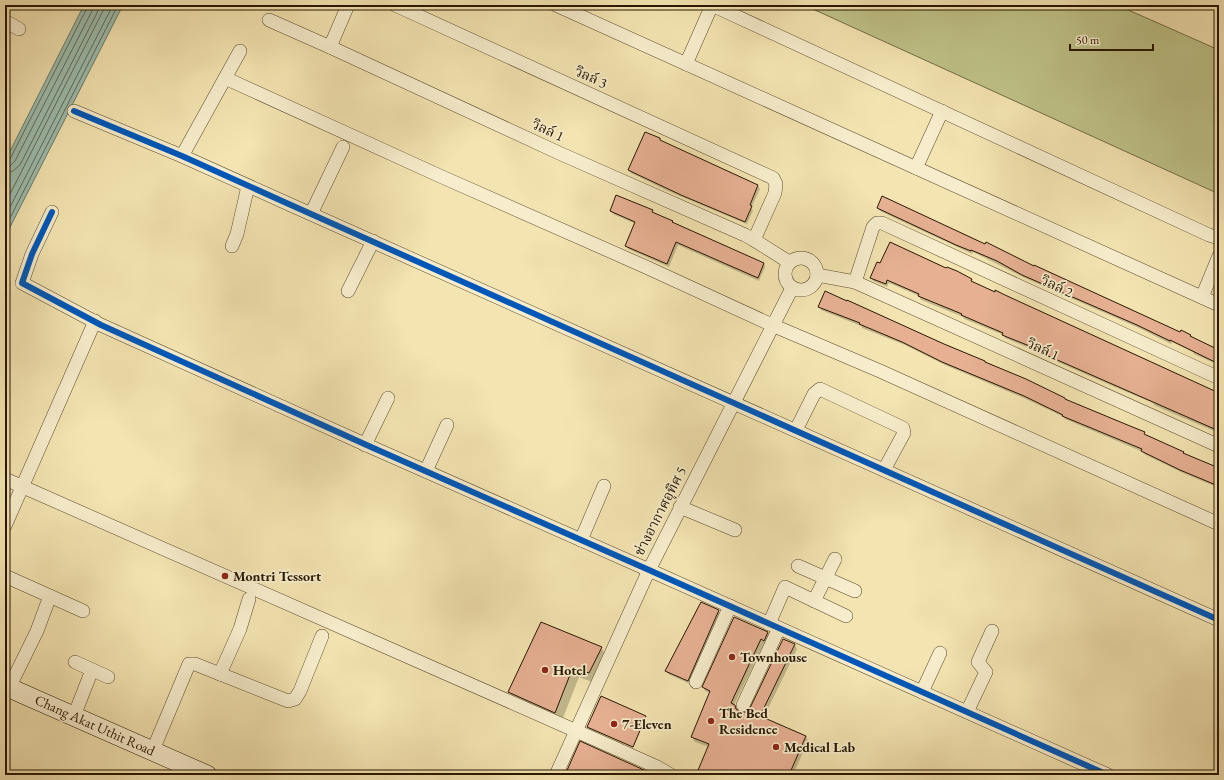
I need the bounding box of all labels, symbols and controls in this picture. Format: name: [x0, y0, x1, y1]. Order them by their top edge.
scale bar: [1070, 26, 1153, 52]
text: 50 m: [1076, 32, 1100, 48]
street label: วิลล์ 3: [572, 62, 610, 92]
street label: วิลล์ 1: [529, 115, 567, 145]
street label: วิลล์ 2: [1038, 271, 1076, 301]
street label: วิลล์ 1: [1024, 334, 1062, 364]
street label: ช่างอากาศอุทิศ 5: [630, 463, 690, 559]
place label: Montri Tessort: [233, 567, 322, 585]
marker: Montri Tessort: [220, 571, 230, 581]
place label: Townhouse: [740, 648, 807, 666]
marker: Townhouse: [727, 652, 737, 662]
place label: Hotel: [553, 661, 586, 679]
marker: Hotel: [540, 665, 550, 675]
street label: Chang Akat Uthit Road: [32, 690, 159, 760]
place label: The Bed Residence: [719, 704, 778, 738]
place label: 7-Eleven: [622, 715, 672, 733]
marker: The Bed Residence: [706, 716, 716, 726]
marker: 7-Eleven: [609, 719, 619, 729]
place label: Medical Lab: [784, 738, 856, 756]
marker: Medical Lab: [771, 742, 781, 752]

